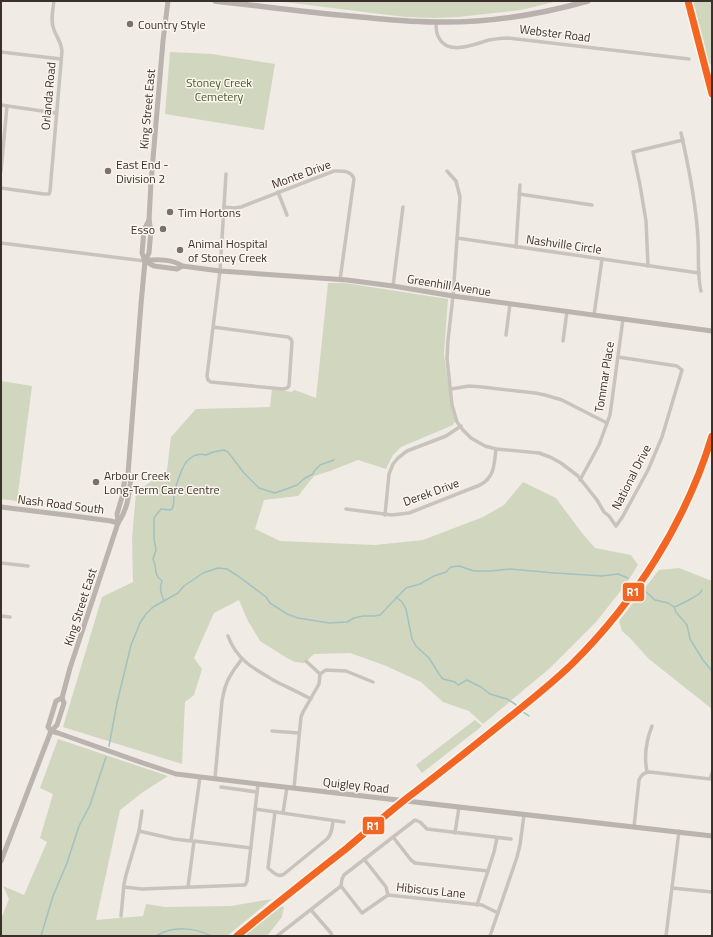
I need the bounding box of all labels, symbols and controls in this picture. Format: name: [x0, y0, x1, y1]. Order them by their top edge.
place label: Country Style: [138, 15, 206, 34]
marker: Country Style: [125, 19, 135, 29]
street label: Webster Road: [518, 19, 592, 47]
street label: Orlanda Road: [36, 61, 60, 131]
street label: King Street East: [134, 67, 160, 150]
park label: Stoney Creek Cemetery: [186, 73, 252, 106]
street label: Monte Drive: [269, 154, 333, 194]
place label: East End - Division 2: [116, 155, 168, 188]
marker: East End - Division 2: [103, 166, 113, 176]
place label: Tim Hortons: [178, 203, 241, 222]
marker: Tim Hortons: [165, 207, 175, 217]
place label: Esso: [131, 220, 155, 239]
marker: Esso: [158, 224, 168, 234]
street label: Nashville Circle: [525, 229, 603, 259]
place label: Animal Hospital of Stoney Creek: [188, 234, 268, 267]
marker: Animal Hospital of Stoney Creek: [175, 245, 185, 255]
street label: Greenhill Avenue: [406, 269, 492, 301]
street label: Tommar Place: [589, 340, 619, 414]
street label: National Drive: [606, 441, 656, 513]
place label: Arbour Creek Long-Term Care Centre: [104, 466, 220, 499]
street label: Derek Drive: [400, 473, 462, 511]
marker: Arbour Creek Long-Term Care Centre: [91, 477, 101, 487]
street label: Nash Road South: [17, 489, 105, 519]
street label: King Street East: [58, 565, 102, 648]
line badge: R1: [622, 582, 645, 602]
text: R1: [627, 584, 639, 600]
street label: Quigley Road: [322, 772, 390, 798]
line badge: R1: [362, 816, 385, 835]
text: R1: [367, 818, 379, 834]
street label: Hibiscus Lane: [396, 877, 466, 903]

